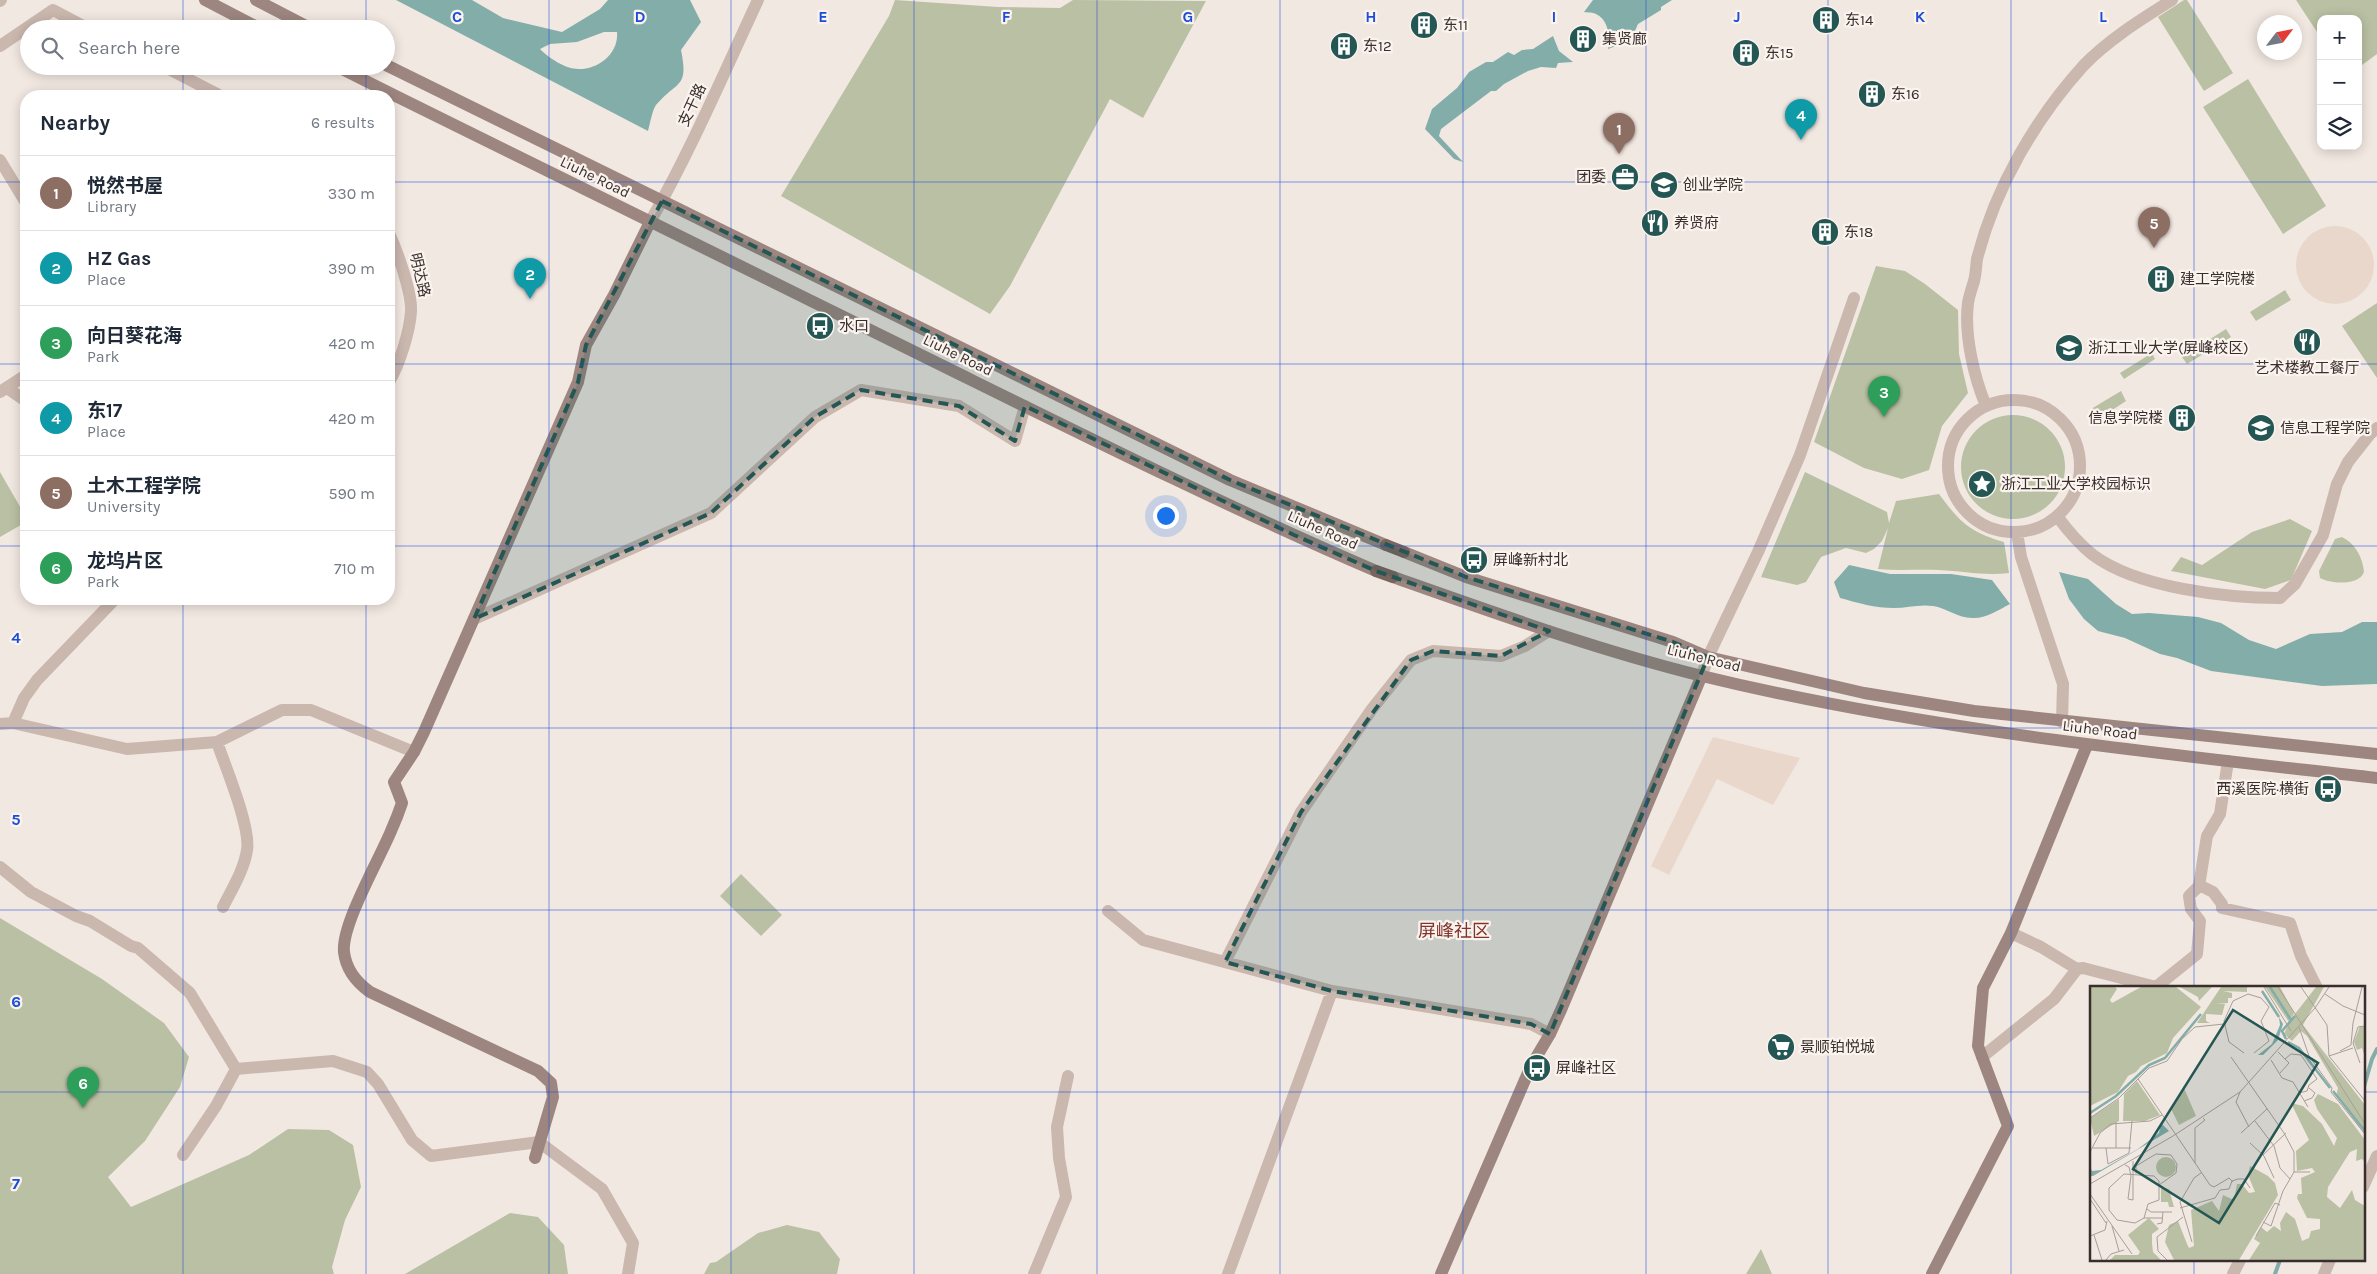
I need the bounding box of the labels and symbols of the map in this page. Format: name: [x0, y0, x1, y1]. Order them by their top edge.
building icon: 东14: [1811, 5, 1841, 35]
text: C: [452, 7, 462, 26]
text: D: [635, 7, 646, 26]
text: E: [818, 7, 828, 26]
text: F: [1002, 7, 1011, 26]
text: G: [1183, 7, 1193, 26]
text: H: [1365, 7, 1377, 26]
text: I: [1552, 7, 1556, 26]
text: J: [1733, 7, 1741, 26]
text: K: [1915, 7, 1926, 26]
text: L: [2099, 7, 2107, 26]
building icon: 东11: [1409, 10, 1439, 40]
place label: 东14: [1845, 11, 1874, 29]
north arrow: [2257, 15, 2302, 60]
place label: 东11: [1443, 16, 1468, 34]
building icon: 集贤廊: [1568, 24, 1598, 54]
place label: 集贤廊: [1602, 30, 1647, 48]
building icon: 东12: [1329, 31, 1359, 61]
place label: 东12: [1363, 37, 1392, 55]
building icon: 东15: [1731, 38, 1761, 68]
place label: 东15: [1765, 44, 1793, 62]
building icon: 东16: [1857, 79, 1887, 109]
street label: 支干路: [674, 81, 710, 129]
place label: 东16: [1891, 85, 1920, 103]
pin: 4: [1785, 99, 1817, 140]
pin: 1: [1603, 113, 1635, 154]
street label: Liuhe Road: [557, 152, 633, 202]
office icon: 团委: [1610, 162, 1640, 192]
place label: 团委: [1576, 168, 1606, 186]
school or university icon: 创业学院: [1649, 170, 1679, 200]
place label: 创业学院: [1683, 176, 1743, 194]
pin: 5: [2138, 207, 2170, 248]
restaurant icon: 养贤府: [1640, 208, 1670, 238]
place label: 养贤府: [1674, 214, 1719, 232]
building icon: 东18: [1810, 217, 1840, 247]
place label: 东18: [1844, 223, 1873, 241]
street label: 明达路: [406, 251, 434, 299]
pin: 2: [514, 258, 546, 299]
building icon: 建工学院楼: [2146, 264, 2176, 294]
place label: 建工学院楼: [2180, 270, 2255, 288]
bus stop icon: 水口: [805, 311, 835, 341]
place label: 水口: [839, 317, 869, 335]
restaurant icon: 艺术楼教工餐厅: [2292, 327, 2322, 357]
street label: Liuhe Road: [920, 330, 996, 380]
school or university icon: 浙江工业大学(屏峰校区): [2054, 333, 2084, 363]
place label: 浙江工业大学(屏峰校区): [2088, 339, 2249, 357]
place label: 艺术楼教工餐厅: [2254, 359, 2360, 377]
pin: 3: [1868, 376, 1900, 417]
building icon: 信息学院楼: [2167, 403, 2197, 433]
place label: 信息学院楼: [2088, 409, 2163, 427]
school or university icon: 信息工程学院: [2246, 413, 2276, 443]
place label: 信息工程学院: [2280, 419, 2370, 437]
place icon: 浙江工业大学校园标识: [1967, 469, 1997, 499]
place label: 浙江工业大学校园标识: [2001, 475, 2151, 493]
your location: [1153, 503, 1179, 529]
street label: Liuhe Road: [1285, 506, 1361, 554]
bus stop icon: 屏峰新村北: [1459, 545, 1489, 575]
place label: 屏峰新村北: [1493, 551, 1568, 569]
text: 4: [11, 628, 21, 647]
street label: Liuhe Road: [1665, 640, 1743, 676]
street label: Liuhe Road: [2061, 716, 2139, 744]
bus stop icon: 西溪医院·横街: [2313, 774, 2343, 804]
place label: 西溪医院·横街: [2216, 780, 2309, 798]
text: 5: [11, 810, 21, 829]
district label: 屏峰社区: [1418, 920, 1490, 942]
inset map: [2090, 986, 2364, 1262]
text: 6: [11, 992, 21, 1011]
supermarket icon: 景顺铂悦城: [1766, 1032, 1796, 1062]
place label: 景顺铂悦城: [1800, 1038, 1875, 1056]
bus stop icon: 屏峰社区: [1522, 1053, 1552, 1083]
place label: 屏峰社区: [1556, 1059, 1616, 1077]
pin: 6: [67, 1067, 99, 1108]
text: 7: [12, 1174, 20, 1193]

